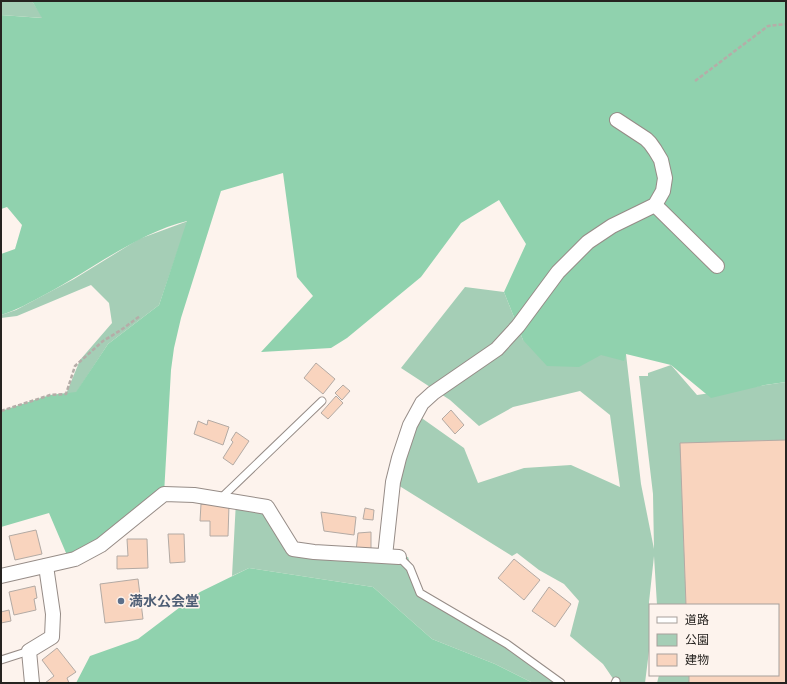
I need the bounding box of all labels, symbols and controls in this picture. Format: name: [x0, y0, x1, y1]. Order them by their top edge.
place label: 満水公会堂: [129, 593, 199, 609]
marker: 満水公会堂: [116, 596, 126, 606]
legend: [649, 604, 779, 676]
text: 道路: [685, 613, 709, 627]
text: 公園: [685, 633, 709, 647]
text: 建物: [685, 653, 709, 667]

